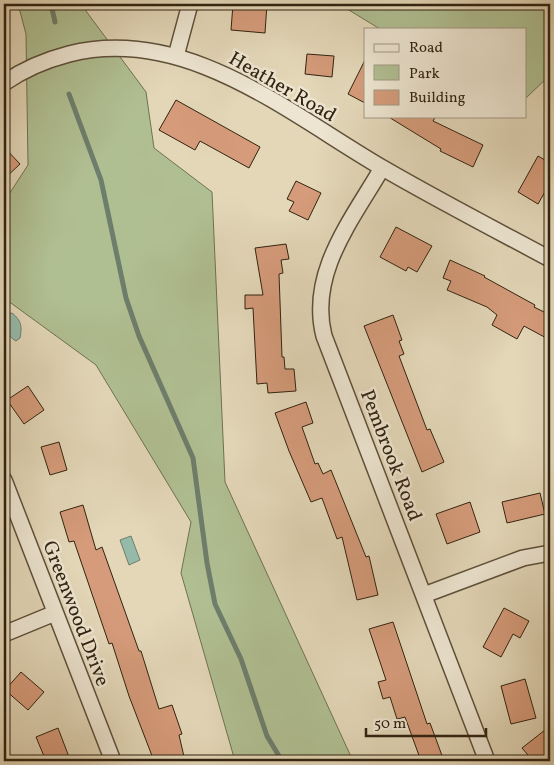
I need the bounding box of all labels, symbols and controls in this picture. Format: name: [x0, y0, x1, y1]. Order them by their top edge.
legend: [364, 28, 526, 118]
text: Road: [409, 38, 443, 59]
street label: Heather Road: [223, 46, 341, 130]
text: Park: [409, 64, 440, 85]
text: Building: [409, 88, 466, 109]
street label: Pembrook Road: [352, 386, 428, 526]
street label: Greenwood Drive: [35, 537, 116, 691]
scale bar: [366, 705, 486, 737]
text: 50 m: [374, 714, 406, 735]

